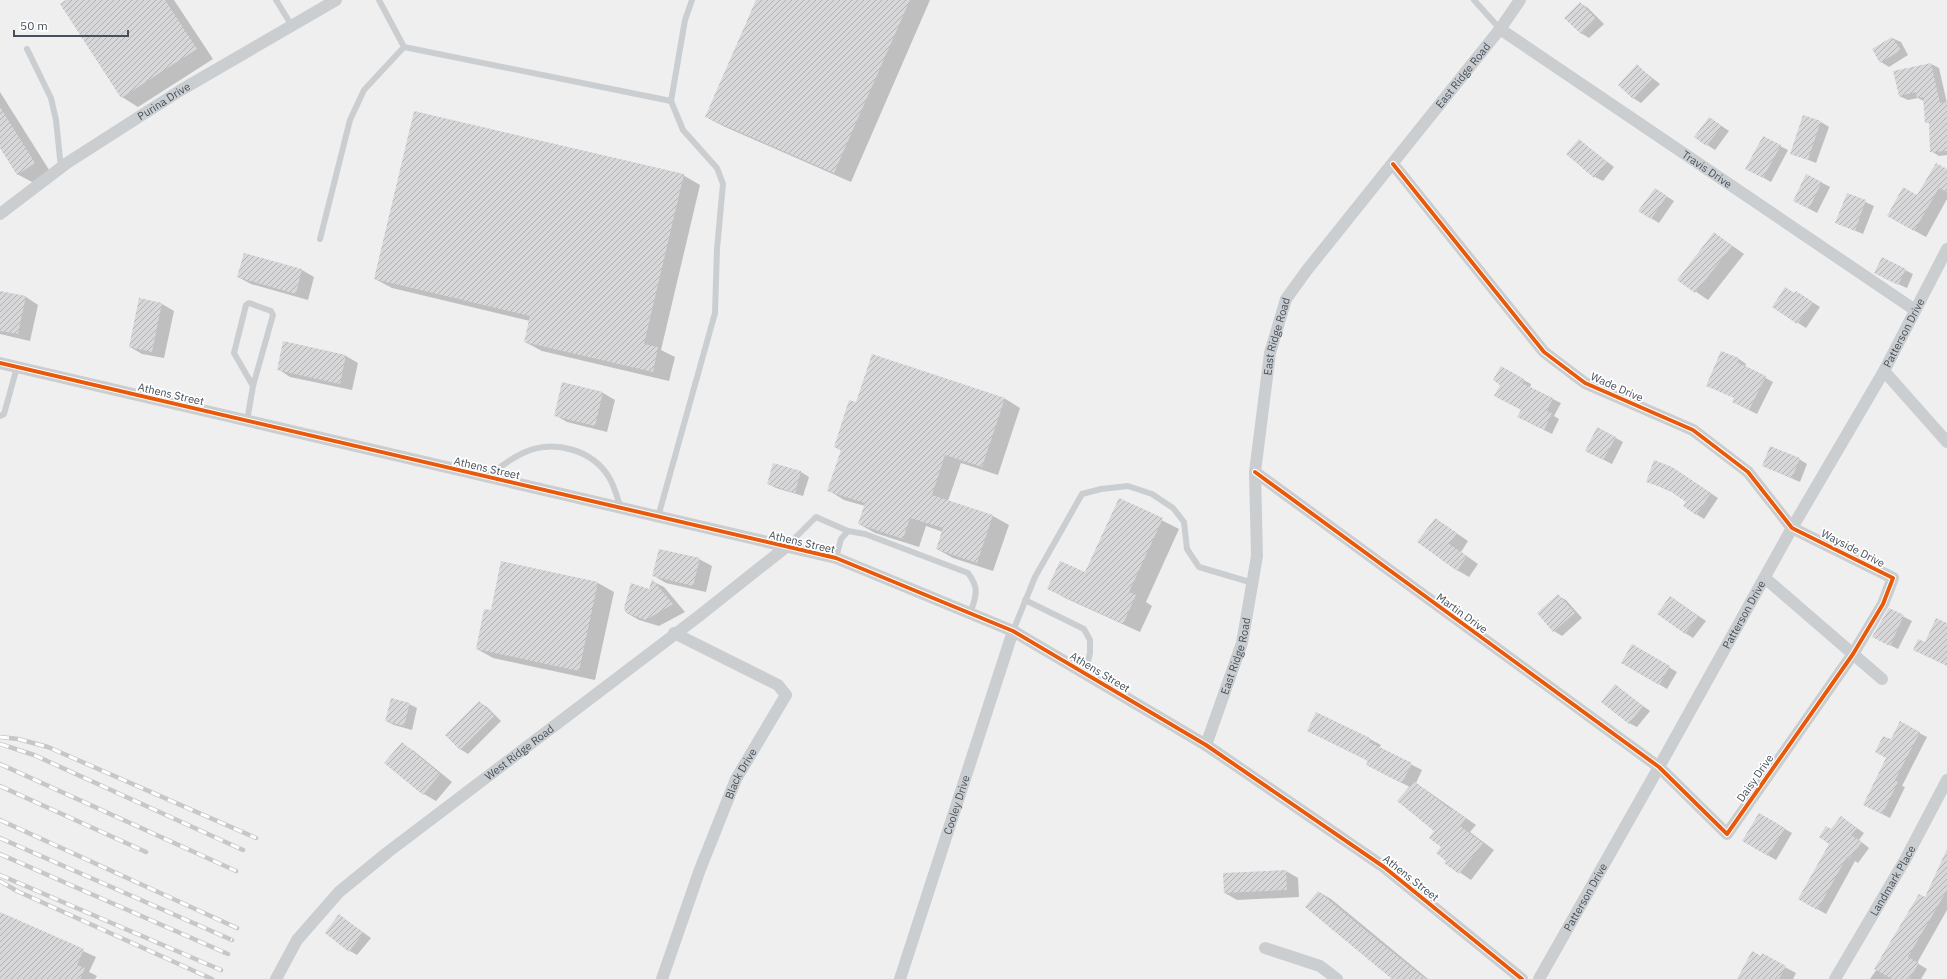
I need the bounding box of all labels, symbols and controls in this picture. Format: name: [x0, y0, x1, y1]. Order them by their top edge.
scale bar: [14, 12, 128, 38]
text: 50 m: [20, 18, 48, 33]
street label: East Ridge Road: [1432, 40, 1493, 111]
street label: Purina Drive: [135, 79, 193, 123]
street label: Travis Drive: [1679, 147, 1735, 191]
street label: East Ridge Road: [1260, 296, 1293, 376]
street label: Patterson Drive: [1880, 296, 1927, 370]
street label: Wade Drive: [1589, 369, 1645, 405]
street label: Athens Street: [137, 380, 206, 408]
street label: Athens Street: [453, 454, 522, 482]
street label: Wayside Drive: [1819, 526, 1887, 570]
street label: Athens Street: [768, 528, 837, 556]
street label: Patterson Drive: [1719, 578, 1768, 651]
street label: Martin Drive: [1434, 590, 1490, 636]
street label: East Ridge Road: [1217, 616, 1253, 696]
street label: Athens Street: [1067, 649, 1133, 695]
street label: West Ridge Road: [482, 722, 557, 783]
street label: Black Drive: [722, 746, 760, 801]
street label: Daisy Drive: [1734, 752, 1776, 804]
street label: Cooley Drive: [940, 773, 973, 837]
street label: Landmark Place: [1867, 843, 1918, 918]
street label: Athens Street: [1380, 852, 1442, 904]
street label: Patterson Drive: [1560, 861, 1610, 934]

